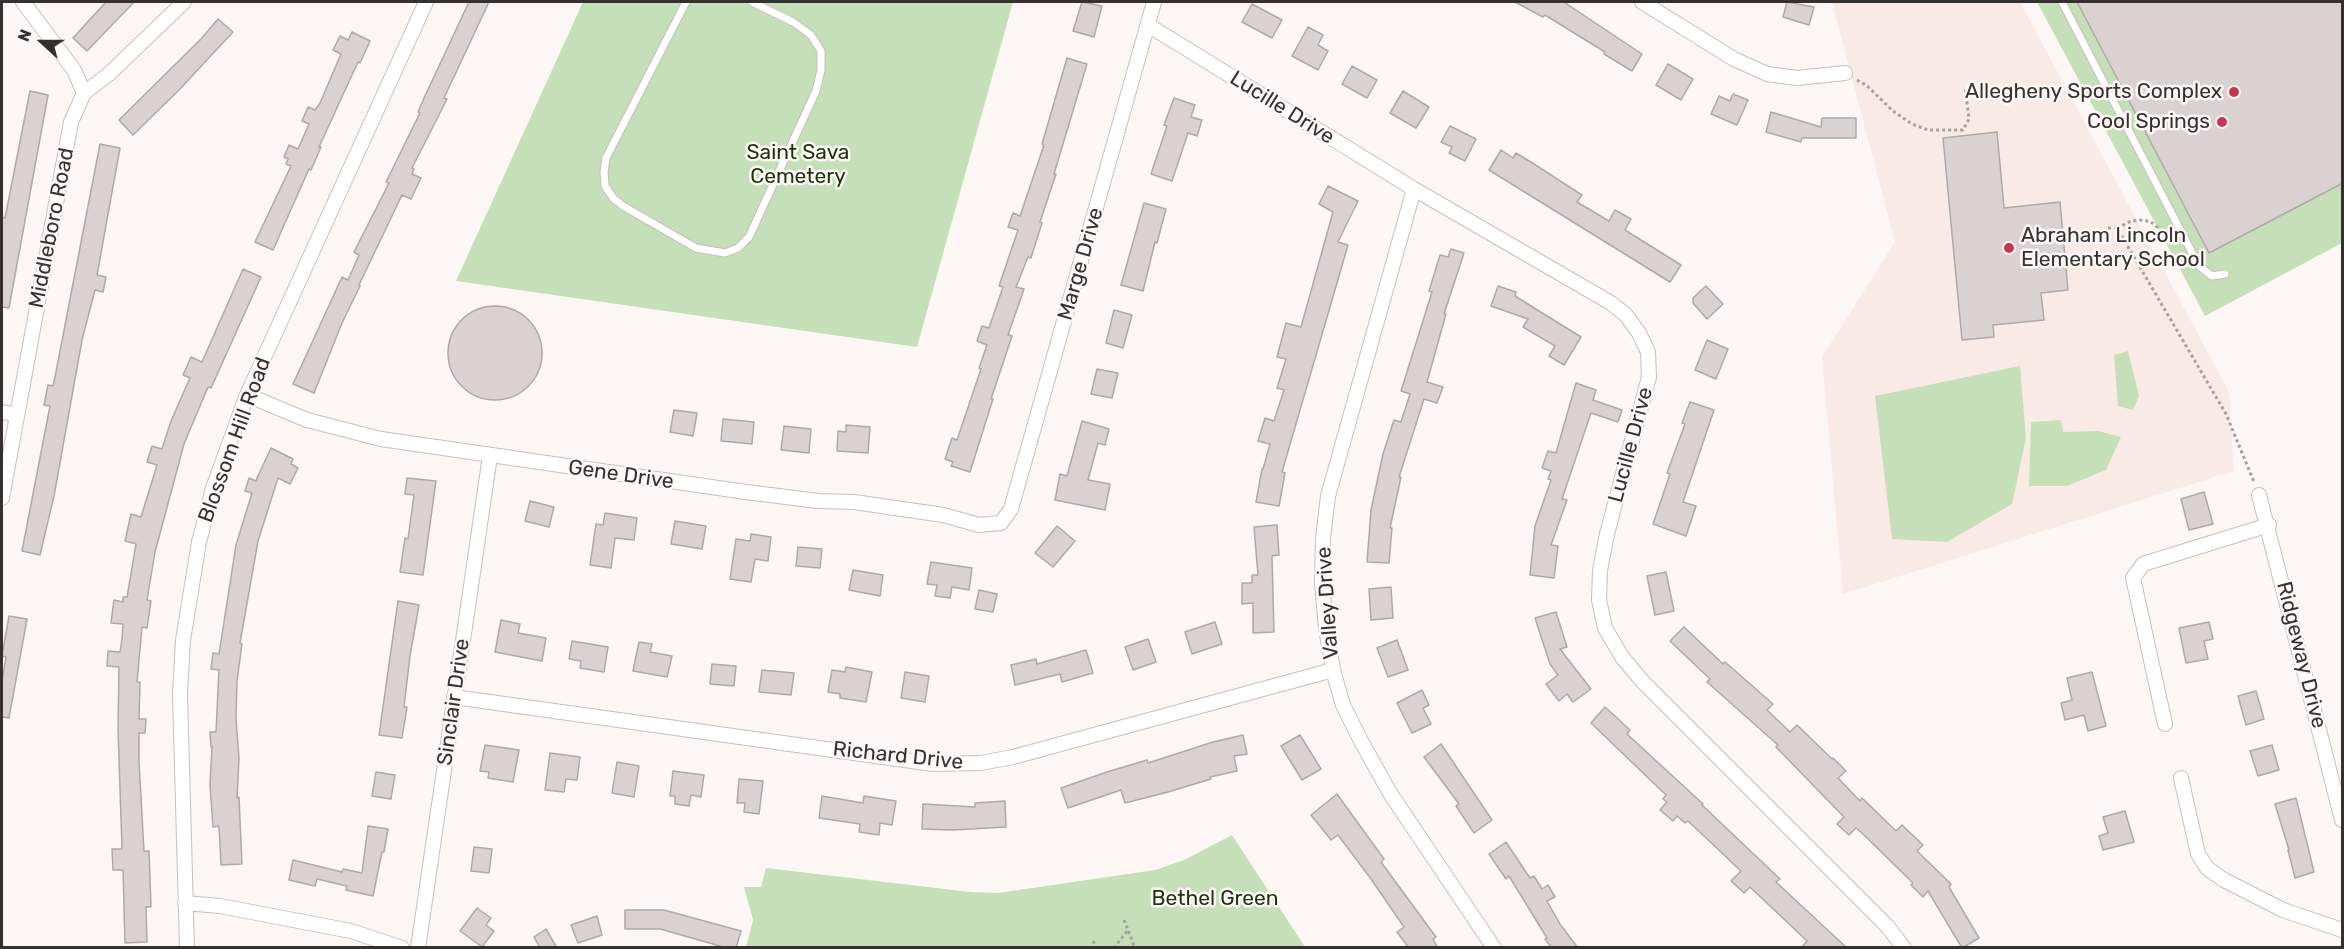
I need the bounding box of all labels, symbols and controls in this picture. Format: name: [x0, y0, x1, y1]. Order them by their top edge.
north arrow: [12, 12, 72, 72]
text: N: [14, 27, 36, 44]
street label: Lucille Drive: [1225, 66, 1339, 150]
place label: Allegheny Sports Complex: [1965, 79, 2222, 105]
marker: Allegheny Sports Complex: [2227, 85, 2241, 99]
place label: Cool Springs: [2087, 109, 2210, 135]
marker: Cool Springs: [2215, 115, 2229, 129]
park label: Saint Sava Cemetery: [747, 140, 849, 190]
street label: Middleboro Road: [24, 146, 80, 310]
street label: Marge Drive: [1053, 205, 1109, 323]
place label: Abraham Lincoln Elementary School: [2021, 223, 2205, 273]
marker: Abraham Lincoln Elementary School: [2002, 241, 2016, 255]
street label: Blossom Hill Road: [193, 354, 277, 526]
street label: Lucille Drive: [1604, 385, 1658, 505]
street label: Gene Drive: [567, 455, 675, 495]
street label: Valley Drive: [1311, 546, 1345, 660]
street label: Ridgeway Drive: [2271, 579, 2331, 731]
street label: Sinclair Drive: [433, 637, 475, 767]
street label: Richard Drive: [832, 737, 964, 775]
park label: Bethel Green: [1151, 886, 1279, 912]

